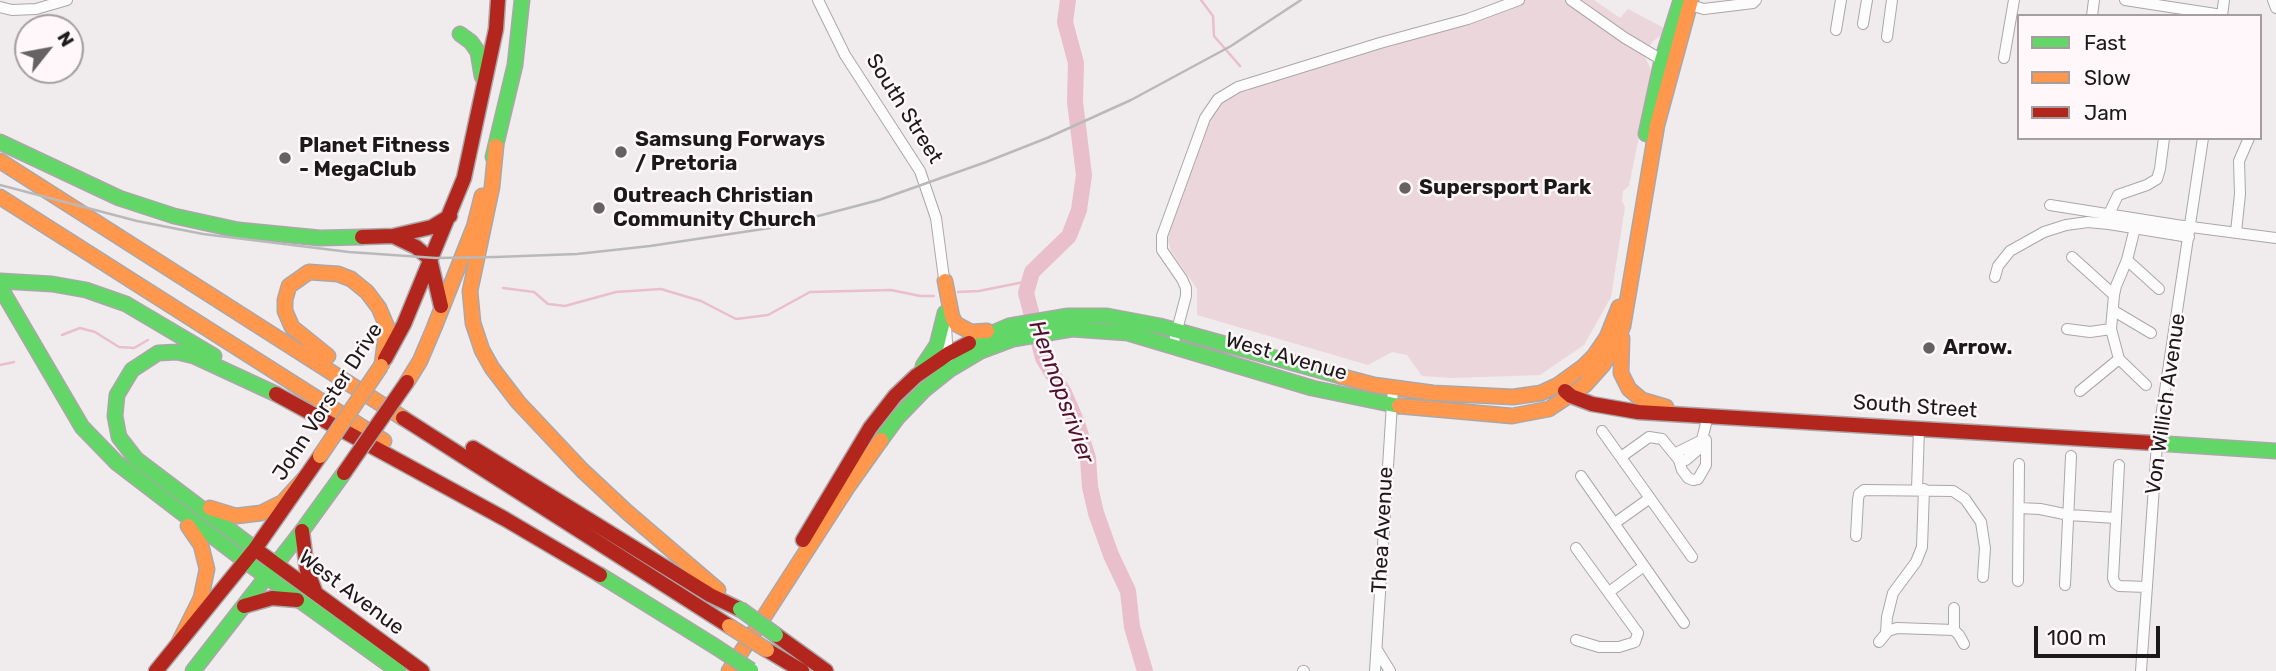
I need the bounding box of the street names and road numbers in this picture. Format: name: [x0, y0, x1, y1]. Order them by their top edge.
street label: South Street: [860, 49, 948, 169]
street label: Von Willich Avenue: [2141, 312, 2191, 496]
street label: John Vorster Drive: [268, 318, 388, 486]
street label: West Avenue: [1222, 328, 1350, 386]
street label: South Street: [1852, 390, 1978, 424]
street label: Thea Avenue: [1367, 466, 1399, 594]
street label: West Avenue: [293, 545, 409, 641]

